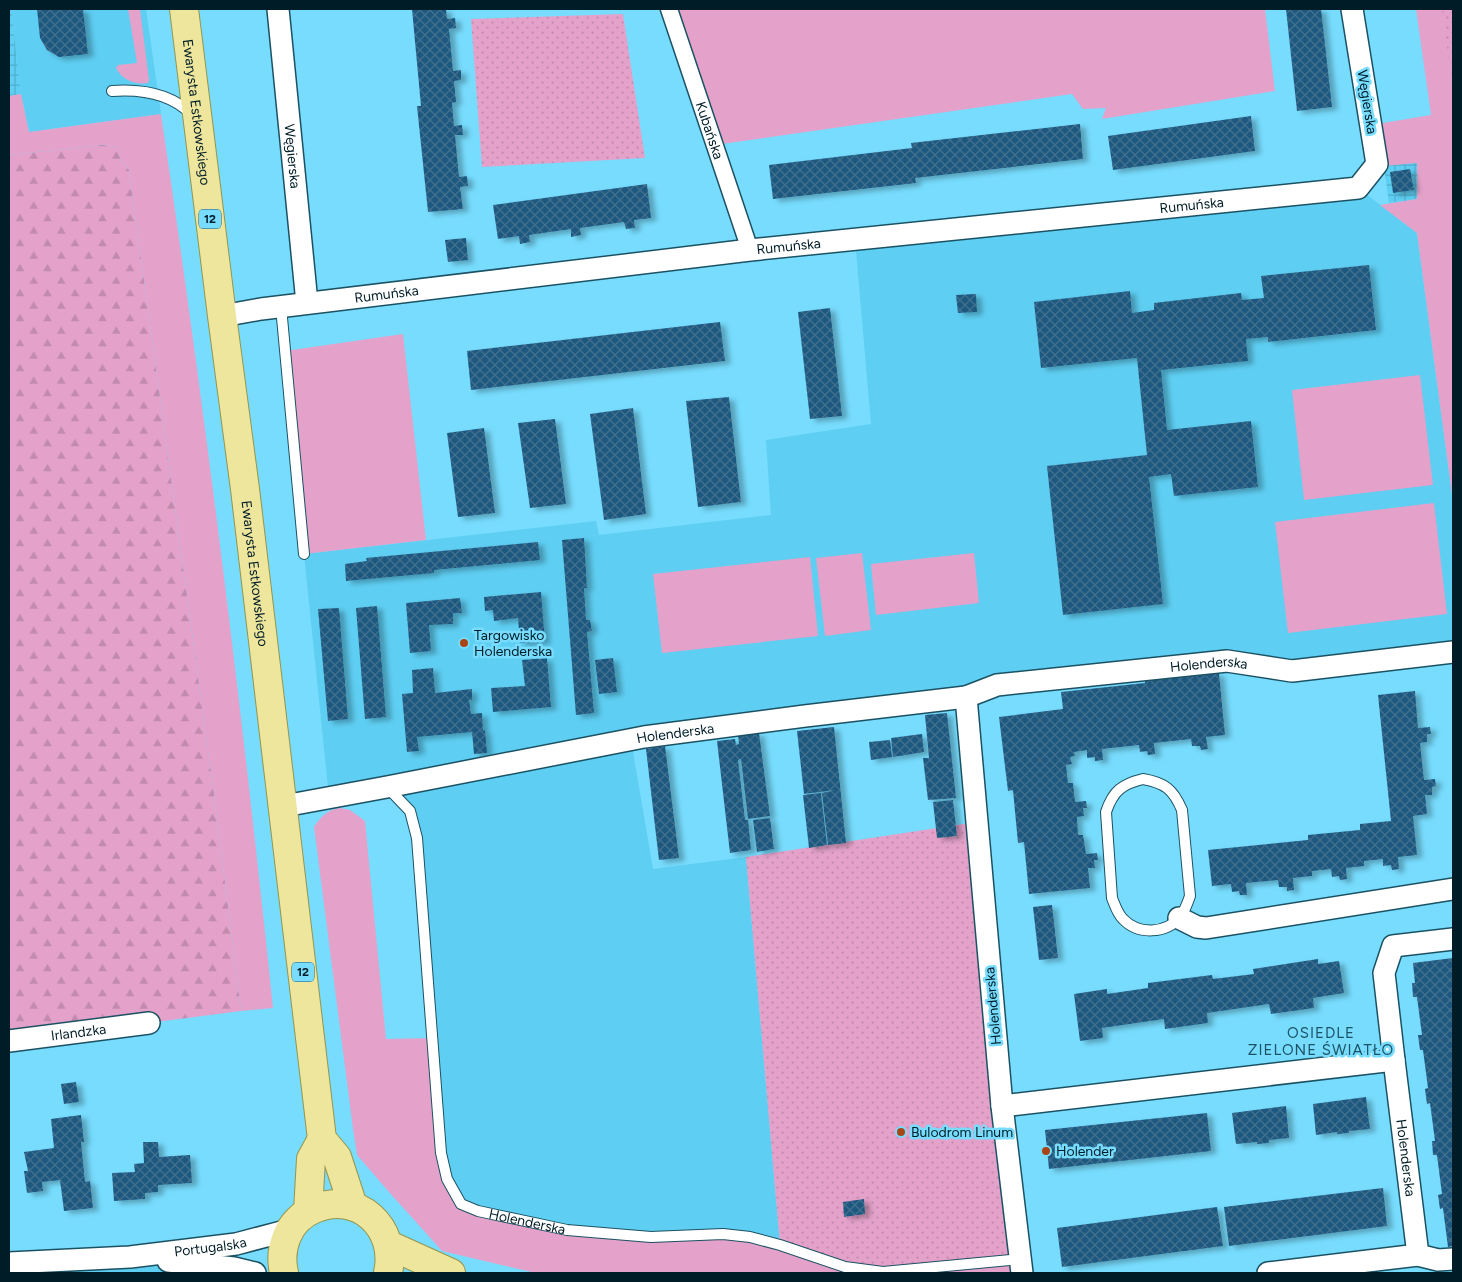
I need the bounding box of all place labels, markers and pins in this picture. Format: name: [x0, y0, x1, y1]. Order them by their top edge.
place label: Targowisko Holenderska: [474, 627, 552, 660]
marker: Targowisko Holenderska: [458, 637, 470, 649]
place label: Bulodrom Linum: [911, 1124, 1013, 1141]
marker: Bulodrom Linum: [895, 1126, 907, 1138]
place label: Holender: [1056, 1143, 1114, 1160]
marker: Holender: [1040, 1145, 1052, 1157]

